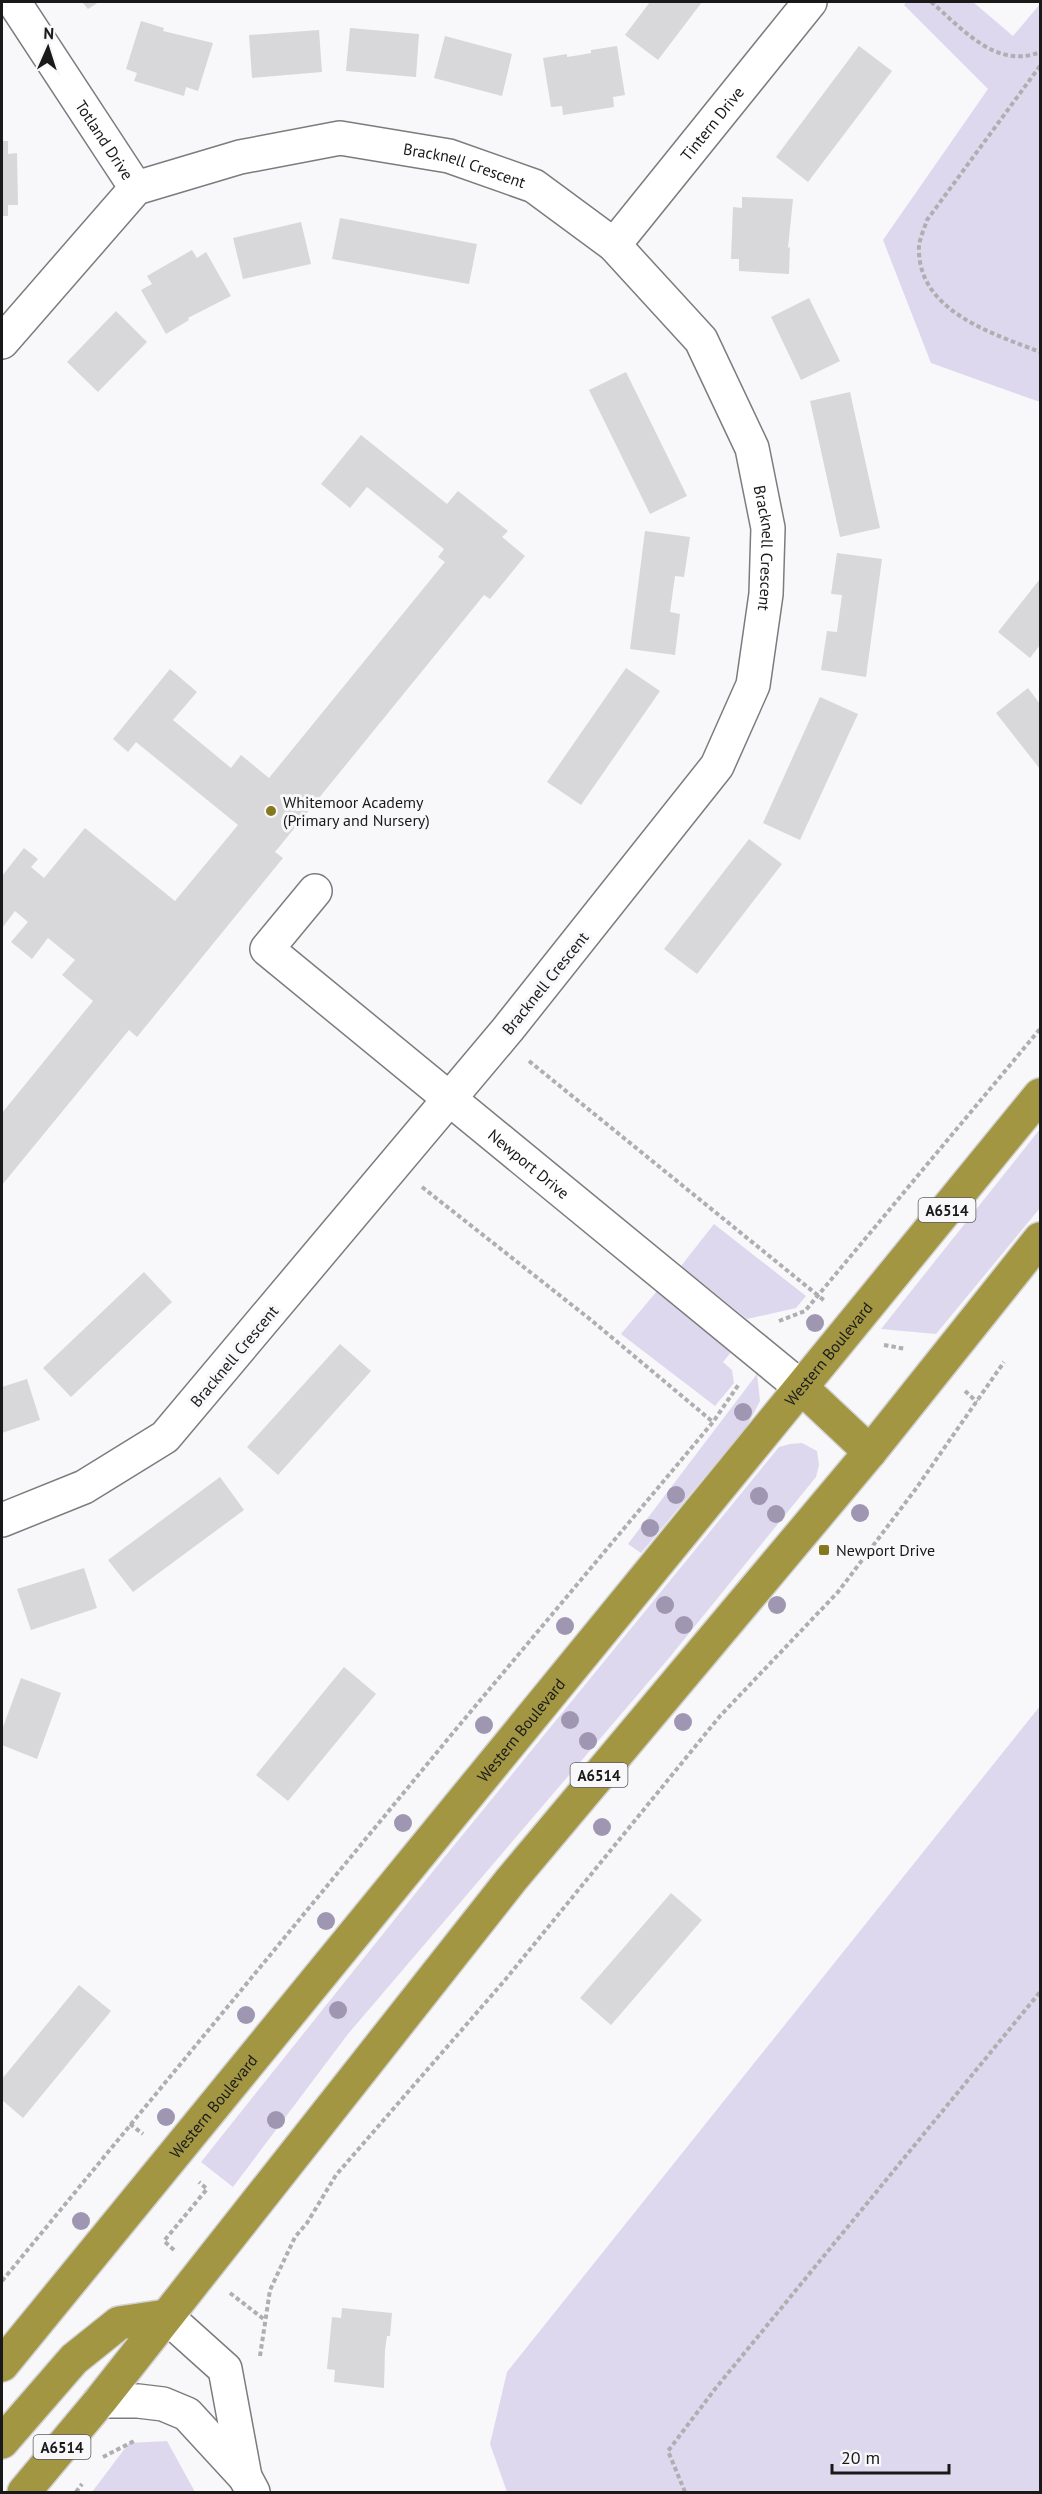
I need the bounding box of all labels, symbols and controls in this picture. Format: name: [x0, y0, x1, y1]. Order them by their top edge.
north arrow: [18, 18, 78, 78]
text: N: [43, 23, 55, 43]
street label: Tintern Drive: [676, 82, 748, 165]
street label: Totland Drive: [71, 96, 138, 184]
street label: Bracknell Crescent: [402, 139, 529, 192]
street label: Bracknell Crescent: [750, 483, 778, 613]
place label: Whitemoor Academy (Primary and Nursery): [283, 792, 430, 830]
marker: Whitemoor Academy (Primary and Nursery): [264, 804, 278, 818]
street label: Bracknell Crescent: [497, 927, 593, 1038]
street label: Newport Drive: [484, 1125, 574, 1203]
road number: A6514: [918, 1198, 976, 1222]
street label: Western Boulevard: [780, 1298, 877, 1410]
street label: Bracknell Crescent: [186, 1301, 283, 1411]
place label: Newport Drive: [836, 1540, 935, 1560]
marker: Newport Drive: [817, 1543, 831, 1557]
street label: Western Boulevard: [473, 1674, 569, 1786]
road number: A6514: [570, 1763, 628, 1787]
street label: Western Boulevard: [165, 2050, 262, 2162]
road number: A6514: [34, 2435, 90, 2459]
scale bar: [832, 2437, 949, 2475]
text: 20 m: [841, 2446, 880, 2469]

